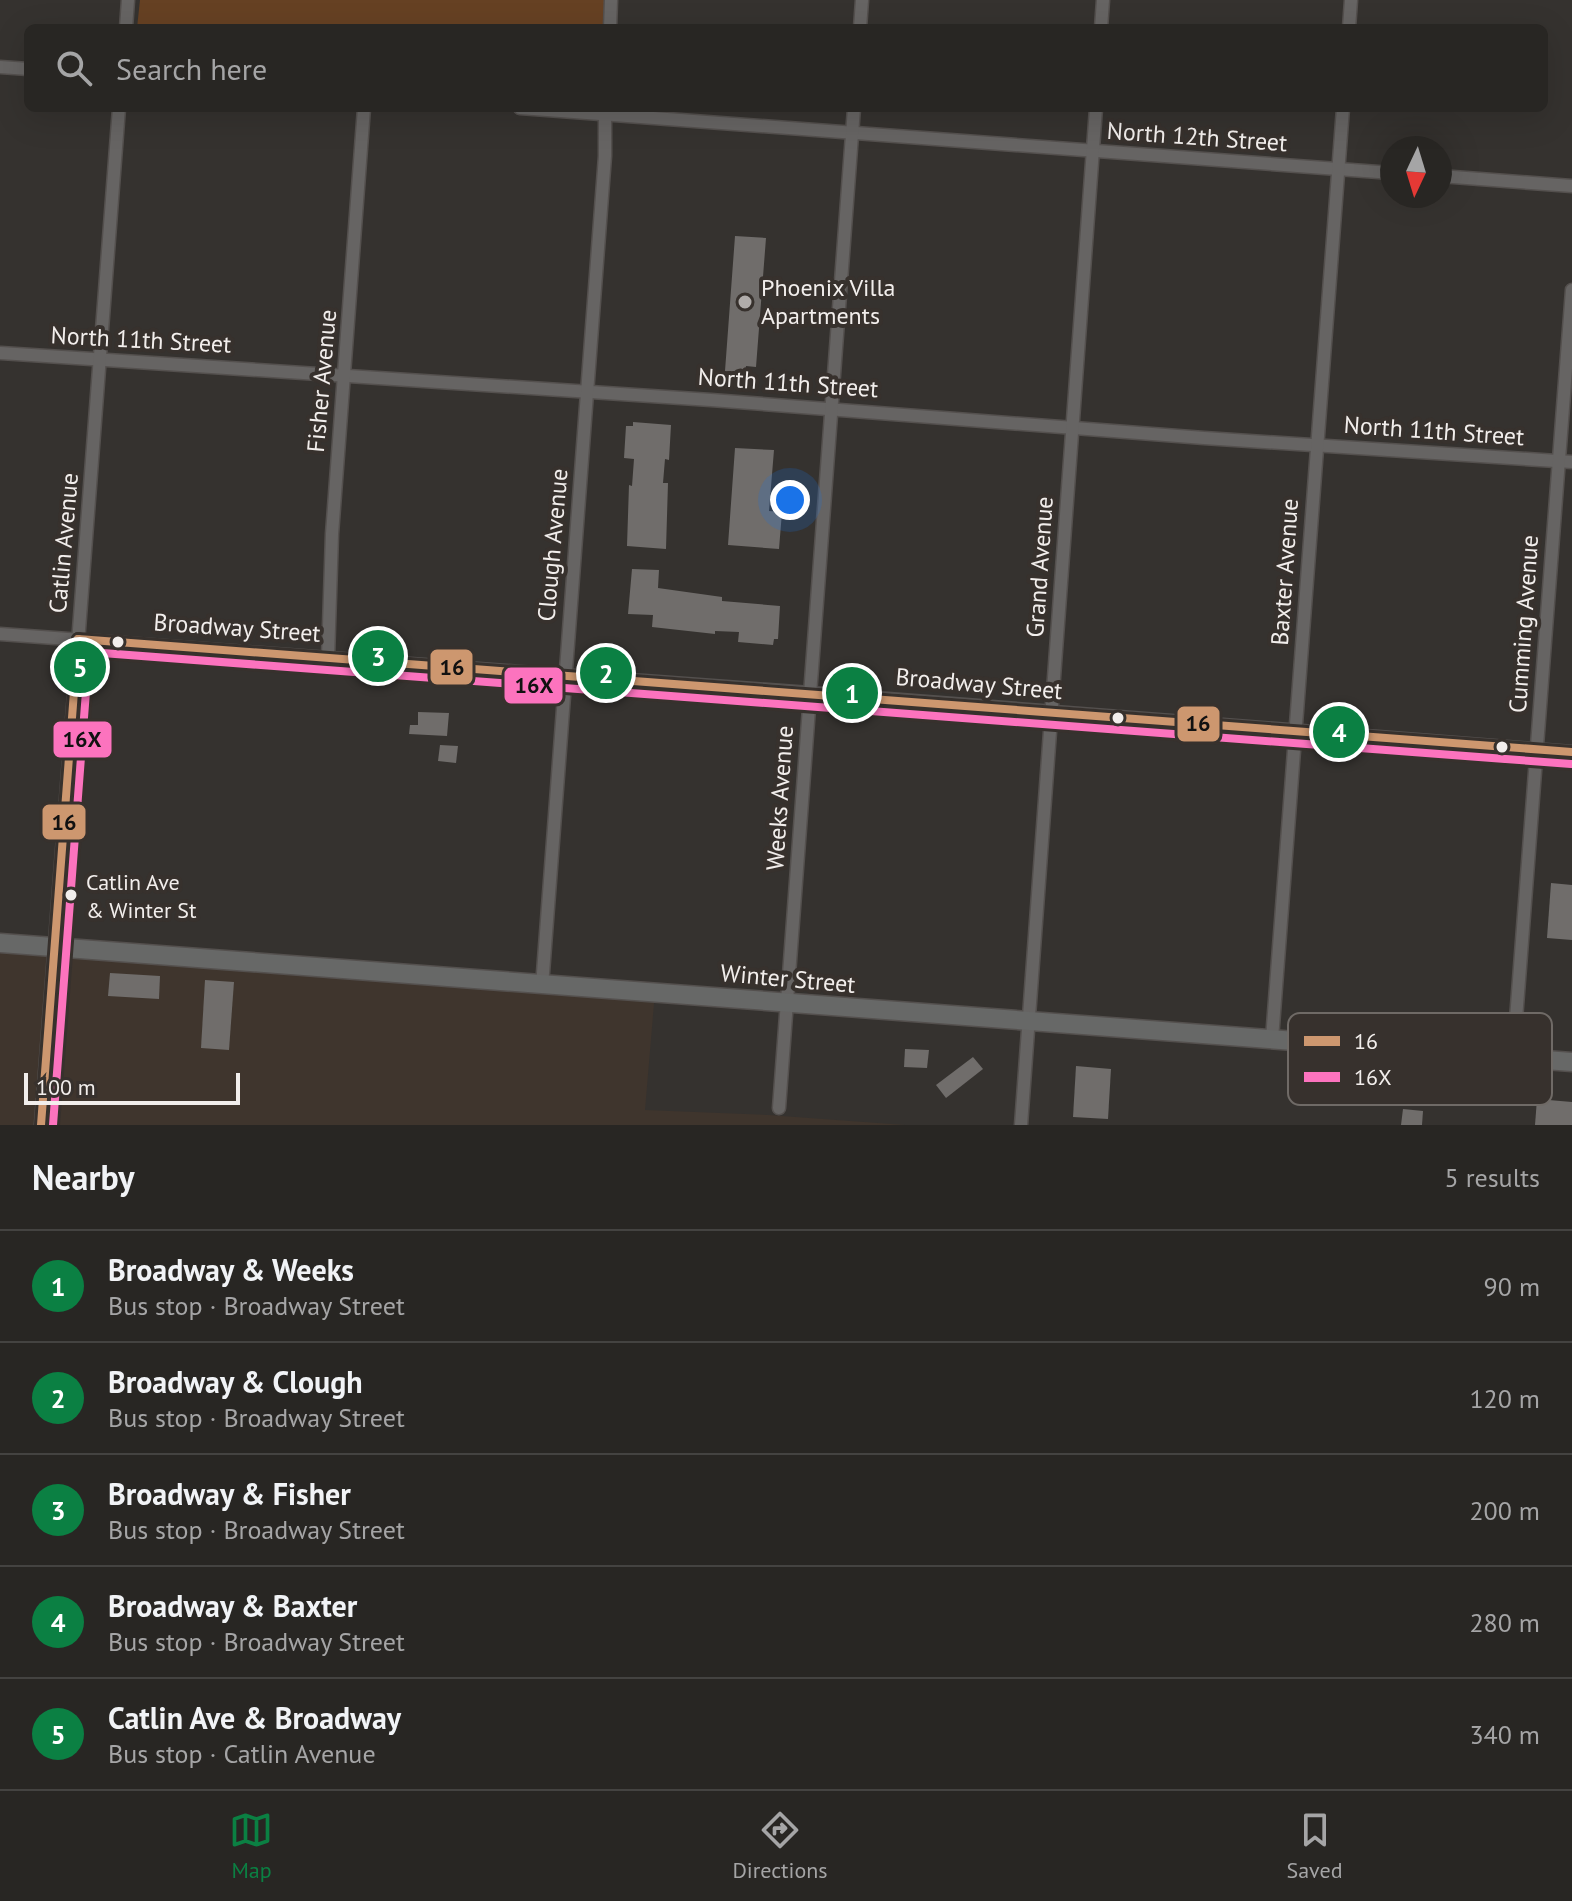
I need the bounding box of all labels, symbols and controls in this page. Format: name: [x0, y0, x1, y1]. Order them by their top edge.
search box: [24, 24, 1548, 112]
icon: search: [52, 46, 96, 90]
text: Search here: [116, 49, 267, 88]
street label: North 12th Street: [1106, 115, 1288, 158]
north arrow: [1380, 136, 1452, 208]
place label: Phoenix Villa Apartments: [761, 272, 895, 331]
marker: Phoenix Villa Apartments: [736, 293, 754, 311]
street label: Fisher Avenue: [300, 308, 343, 454]
street label: North 11th Street: [50, 319, 232, 360]
street label: North 11th Street: [697, 361, 879, 404]
street label: North 11th Street: [1343, 409, 1525, 452]
street label: Clough Avenue: [530, 467, 575, 623]
street label: Catlin Avenue: [42, 472, 85, 614]
your location: [770, 480, 810, 520]
street label: Grand Avenue: [1019, 495, 1060, 639]
street label: Baxter Avenue: [1264, 498, 1305, 646]
street label: Cumming Avenue: [1502, 534, 1545, 714]
street label: Broadway Street: [152, 606, 322, 649]
pin: 3: [352, 626, 404, 686]
unlabelled marker: [110, 634, 126, 650]
pin: 5: [54, 637, 106, 697]
pin: 2: [580, 643, 632, 703]
line badge: 16: [429, 648, 474, 686]
text: 16: [440, 653, 464, 681]
street label: Broadway Street: [894, 661, 1064, 706]
pin: 1: [826, 663, 878, 723]
line badge: 16X: [503, 666, 564, 705]
text: 16X: [515, 671, 554, 699]
pin: 4: [1313, 702, 1365, 762]
line badge: 16: [1176, 705, 1221, 743]
text: 16: [1186, 709, 1210, 737]
unlabelled marker: [1110, 710, 1126, 726]
line badge: 16X: [52, 720, 113, 759]
street label: Weeks Avenue: [759, 724, 800, 871]
text: 16X: [63, 725, 102, 753]
unlabelled marker: [1494, 739, 1510, 755]
line badge: 16: [41, 803, 87, 841]
text: 16: [52, 808, 76, 836]
place label: Catlin Ave & Winter St: [86, 868, 197, 924]
marker: Catlin Ave & Winter St: [63, 887, 79, 903]
street label: Winter Street: [719, 957, 857, 1000]
legend: [1288, 1013, 1552, 1105]
text: 16: [1354, 1027, 1378, 1055]
text: 16X: [1354, 1063, 1392, 1091]
scale bar: [24, 1069, 240, 1105]
text: 100 m: [36, 1073, 96, 1101]
text: Nearby: [32, 1155, 134, 1199]
text: 5 results: [1445, 1161, 1540, 1194]
text: Broadway & Weeks: [108, 1250, 354, 1289]
text: 1: [51, 1270, 65, 1303]
text: 90 m: [1484, 1270, 1540, 1303]
text: Bus stop · Broadway Street: [108, 1289, 405, 1322]
text: Broadway & Clough: [108, 1362, 363, 1401]
text: 2: [51, 1382, 65, 1415]
text: 120 m: [1469, 1382, 1540, 1415]
text: Bus stop · Broadway Street: [108, 1401, 405, 1434]
text: Broadway & Fisher: [108, 1474, 351, 1513]
text: 3: [51, 1494, 65, 1527]
text: 200 m: [1469, 1494, 1540, 1527]
text: Bus stop · Broadway Street: [108, 1513, 405, 1546]
text: Broadway & Baxter: [108, 1586, 357, 1625]
text: 4: [51, 1606, 65, 1639]
text: 280 m: [1469, 1606, 1540, 1639]
text: Bus stop · Broadway Street: [108, 1625, 405, 1658]
text: Catlin Ave & Broadway: [108, 1698, 401, 1737]
text: 5: [51, 1718, 65, 1751]
text: 340 m: [1469, 1718, 1540, 1751]
text: Bus stop · Catlin Avenue: [108, 1737, 376, 1770]
tab: Map: [229, 1808, 273, 1884]
tab: Directions: [732, 1808, 828, 1884]
tab: Saved: [1287, 1808, 1342, 1884]

